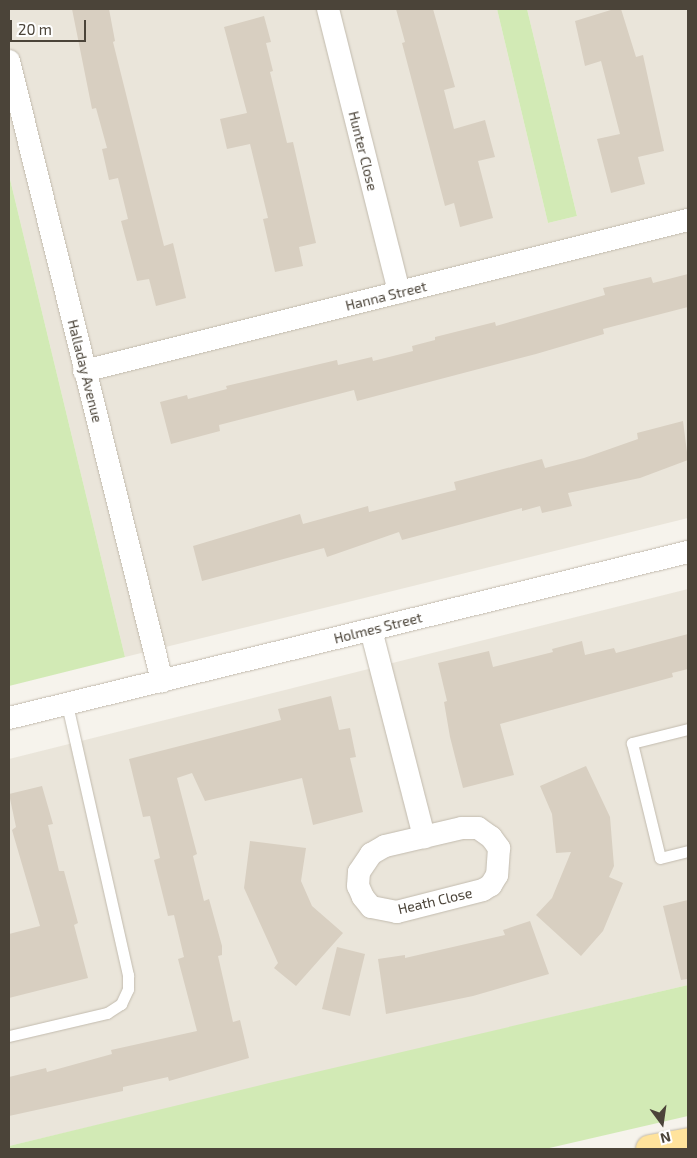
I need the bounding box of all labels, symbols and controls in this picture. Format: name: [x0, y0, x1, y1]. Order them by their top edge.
scale bar: [12, 10, 89, 42]
text: 20 m: [18, 20, 52, 38]
street label: Hunter Close: [345, 109, 381, 193]
street label: Hanna Street: [344, 278, 428, 314]
street label: Halladay Avenue: [64, 317, 106, 425]
street label: Holmes Street: [332, 609, 424, 647]
street label: Heath Close: [396, 884, 474, 918]
north arrow: [637, 1098, 687, 1148]
text: N: [659, 1129, 673, 1148]

